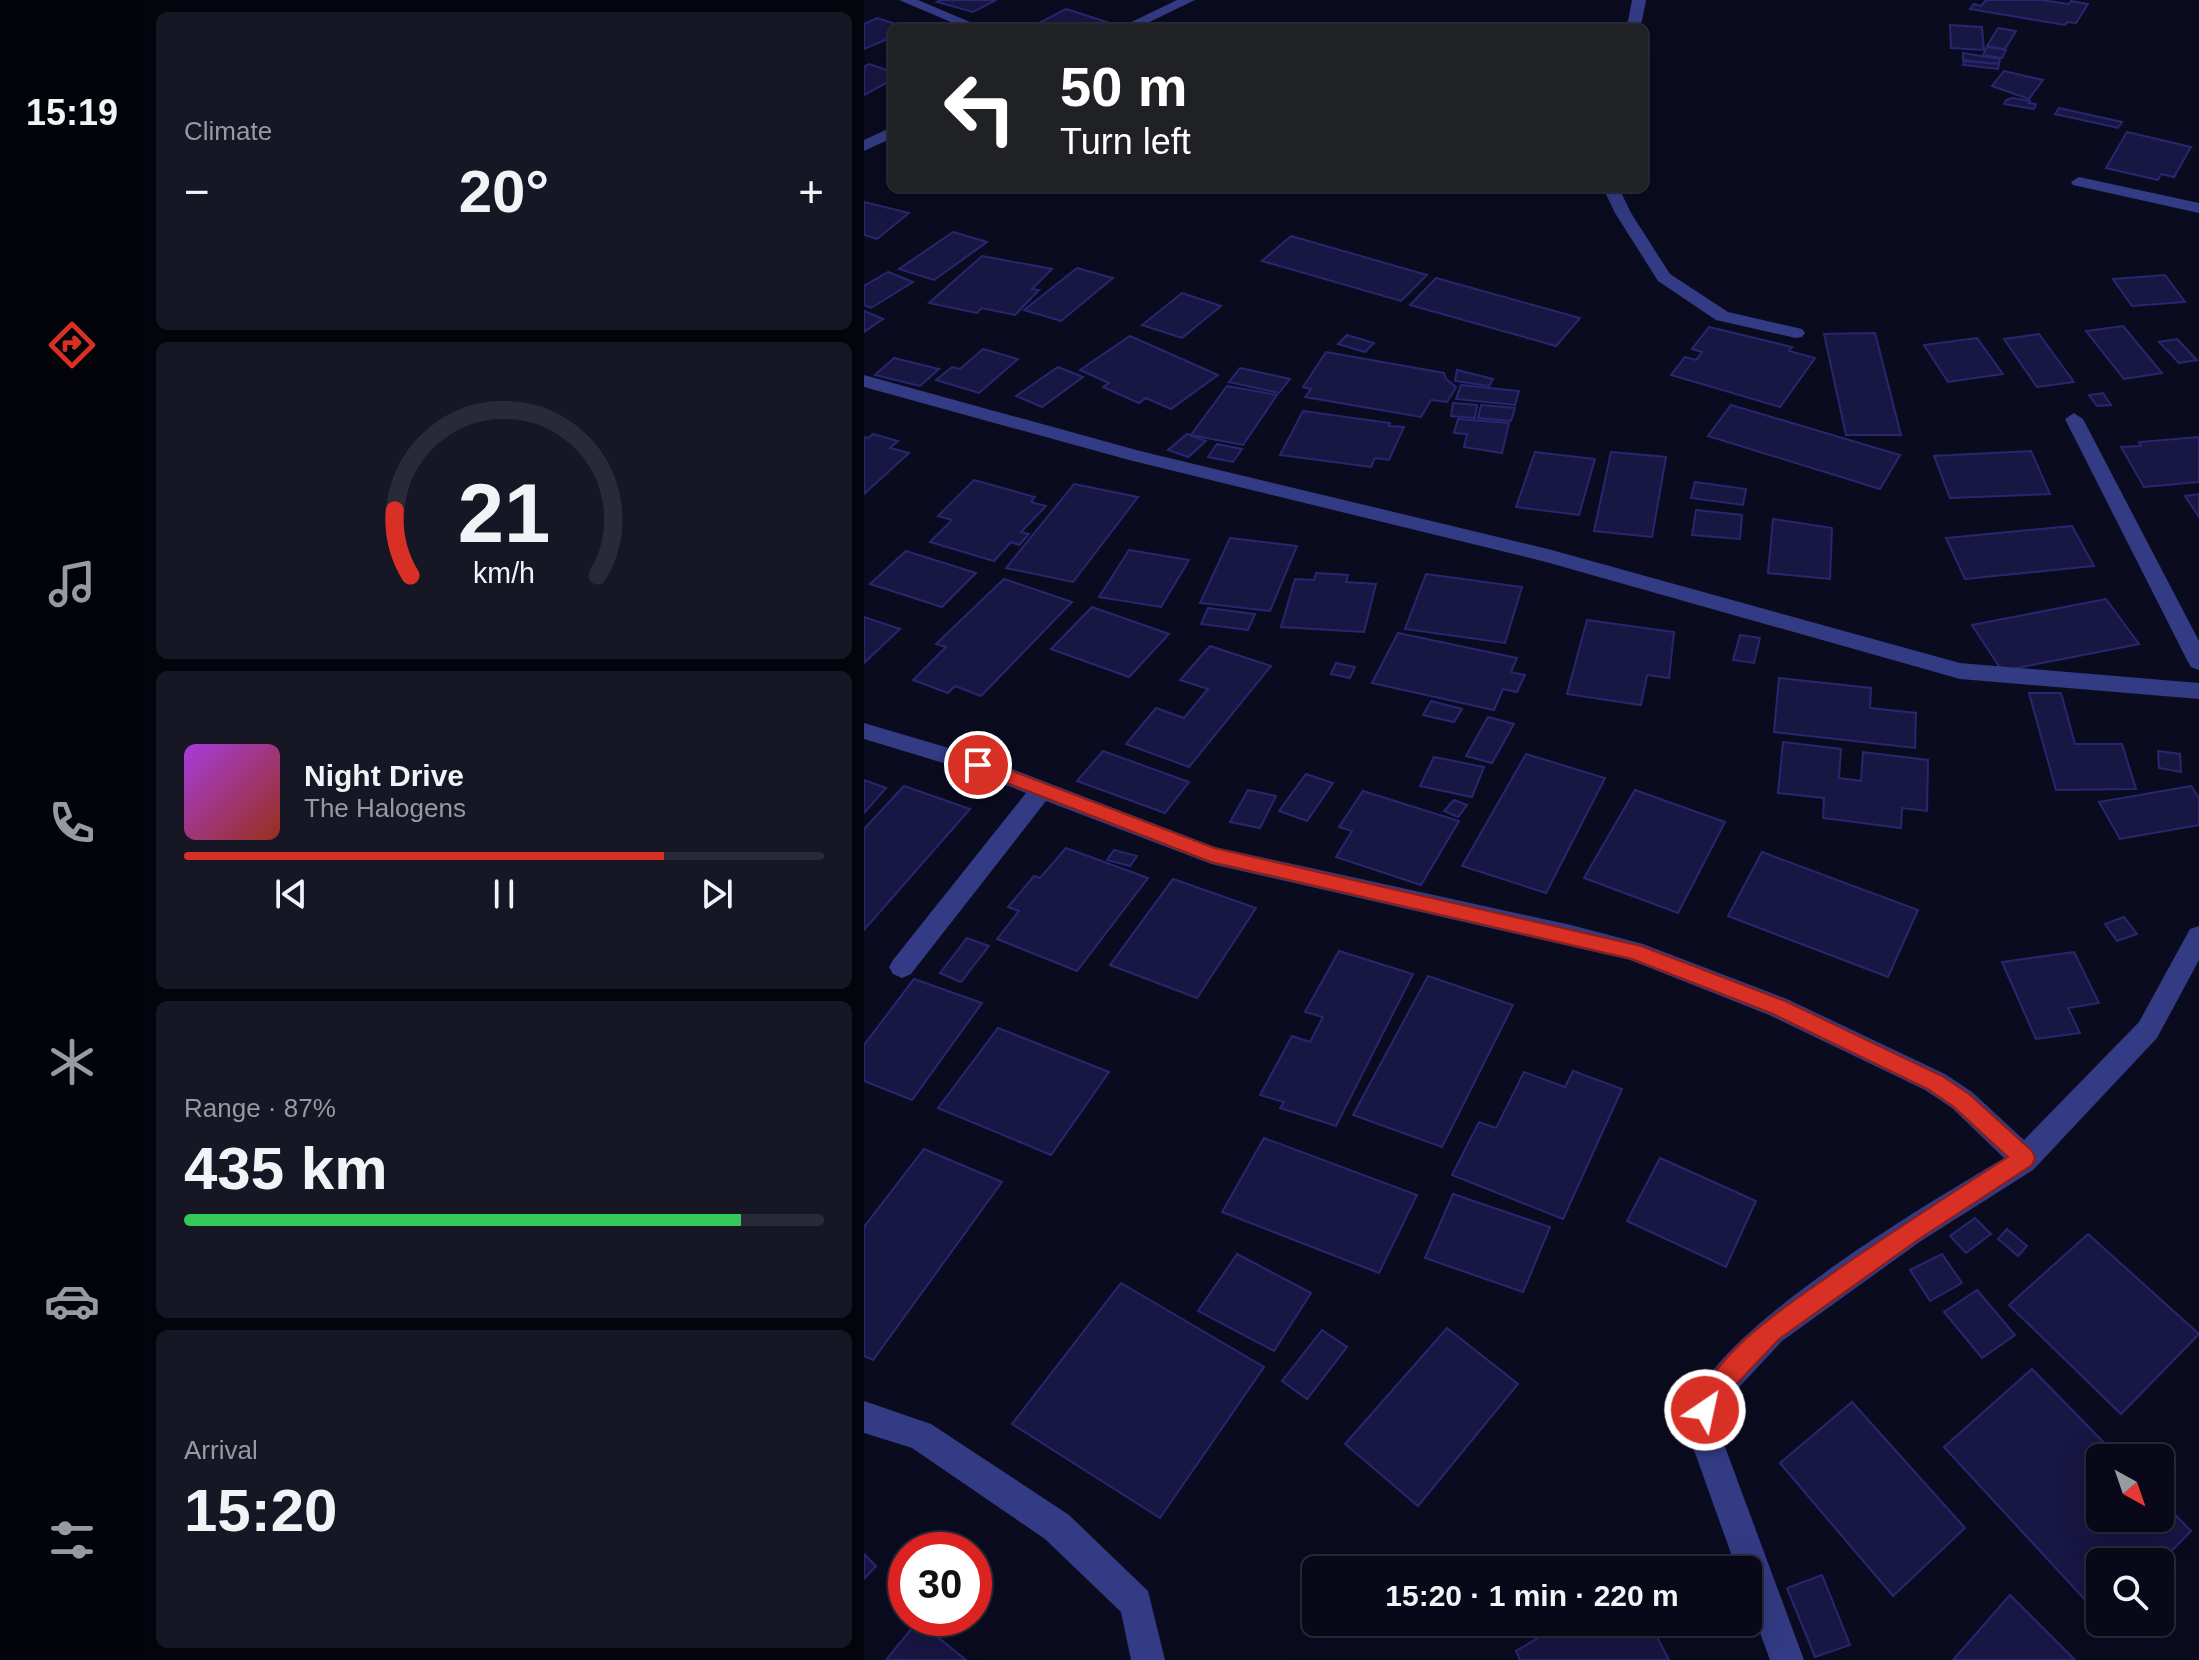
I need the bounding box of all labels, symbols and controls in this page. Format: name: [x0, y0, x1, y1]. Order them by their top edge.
text: 50 m: [1060, 55, 1188, 118]
icon: left: [928, 56, 1032, 160]
text: 15:19: [26, 92, 118, 133]
text: Climate: [184, 116, 272, 146]
text: Turn left: [1060, 121, 1191, 162]
text: 20°: [459, 158, 549, 225]
text: −: [184, 167, 210, 216]
text: +: [798, 167, 824, 216]
icon: directions: [44, 317, 100, 373]
text: 21: [458, 467, 550, 560]
icon: music: [44, 556, 100, 612]
text: km/h: [473, 558, 535, 590]
pin: [944, 731, 1012, 799]
icon: arrive: [956, 743, 1000, 787]
text: Night Drive: [304, 759, 464, 792]
text: The Halogens: [304, 793, 466, 823]
icon: phone: [44, 795, 100, 851]
icon: previous: [269, 872, 313, 916]
icon: pause: [482, 872, 526, 916]
icon: next: [695, 872, 739, 916]
icon: climate: [44, 1034, 100, 1090]
text: Range · 87%: [184, 1093, 336, 1123]
text: 435 km: [184, 1135, 388, 1202]
icon: car: [44, 1273, 100, 1329]
position arrow: [1663, 1368, 1747, 1452]
text: Arrival: [184, 1435, 258, 1465]
north arrow: [2086, 1444, 2174, 1532]
map controls: [2086, 1444, 2174, 1636]
text: 15:20: [184, 1477, 337, 1544]
icon: filters: [44, 1512, 100, 1568]
speed limit sign: 30: [888, 1532, 992, 1636]
button: search: [2086, 1548, 2174, 1636]
text: 15:20 · 1 min · 220 m: [1385, 1579, 1679, 1612]

